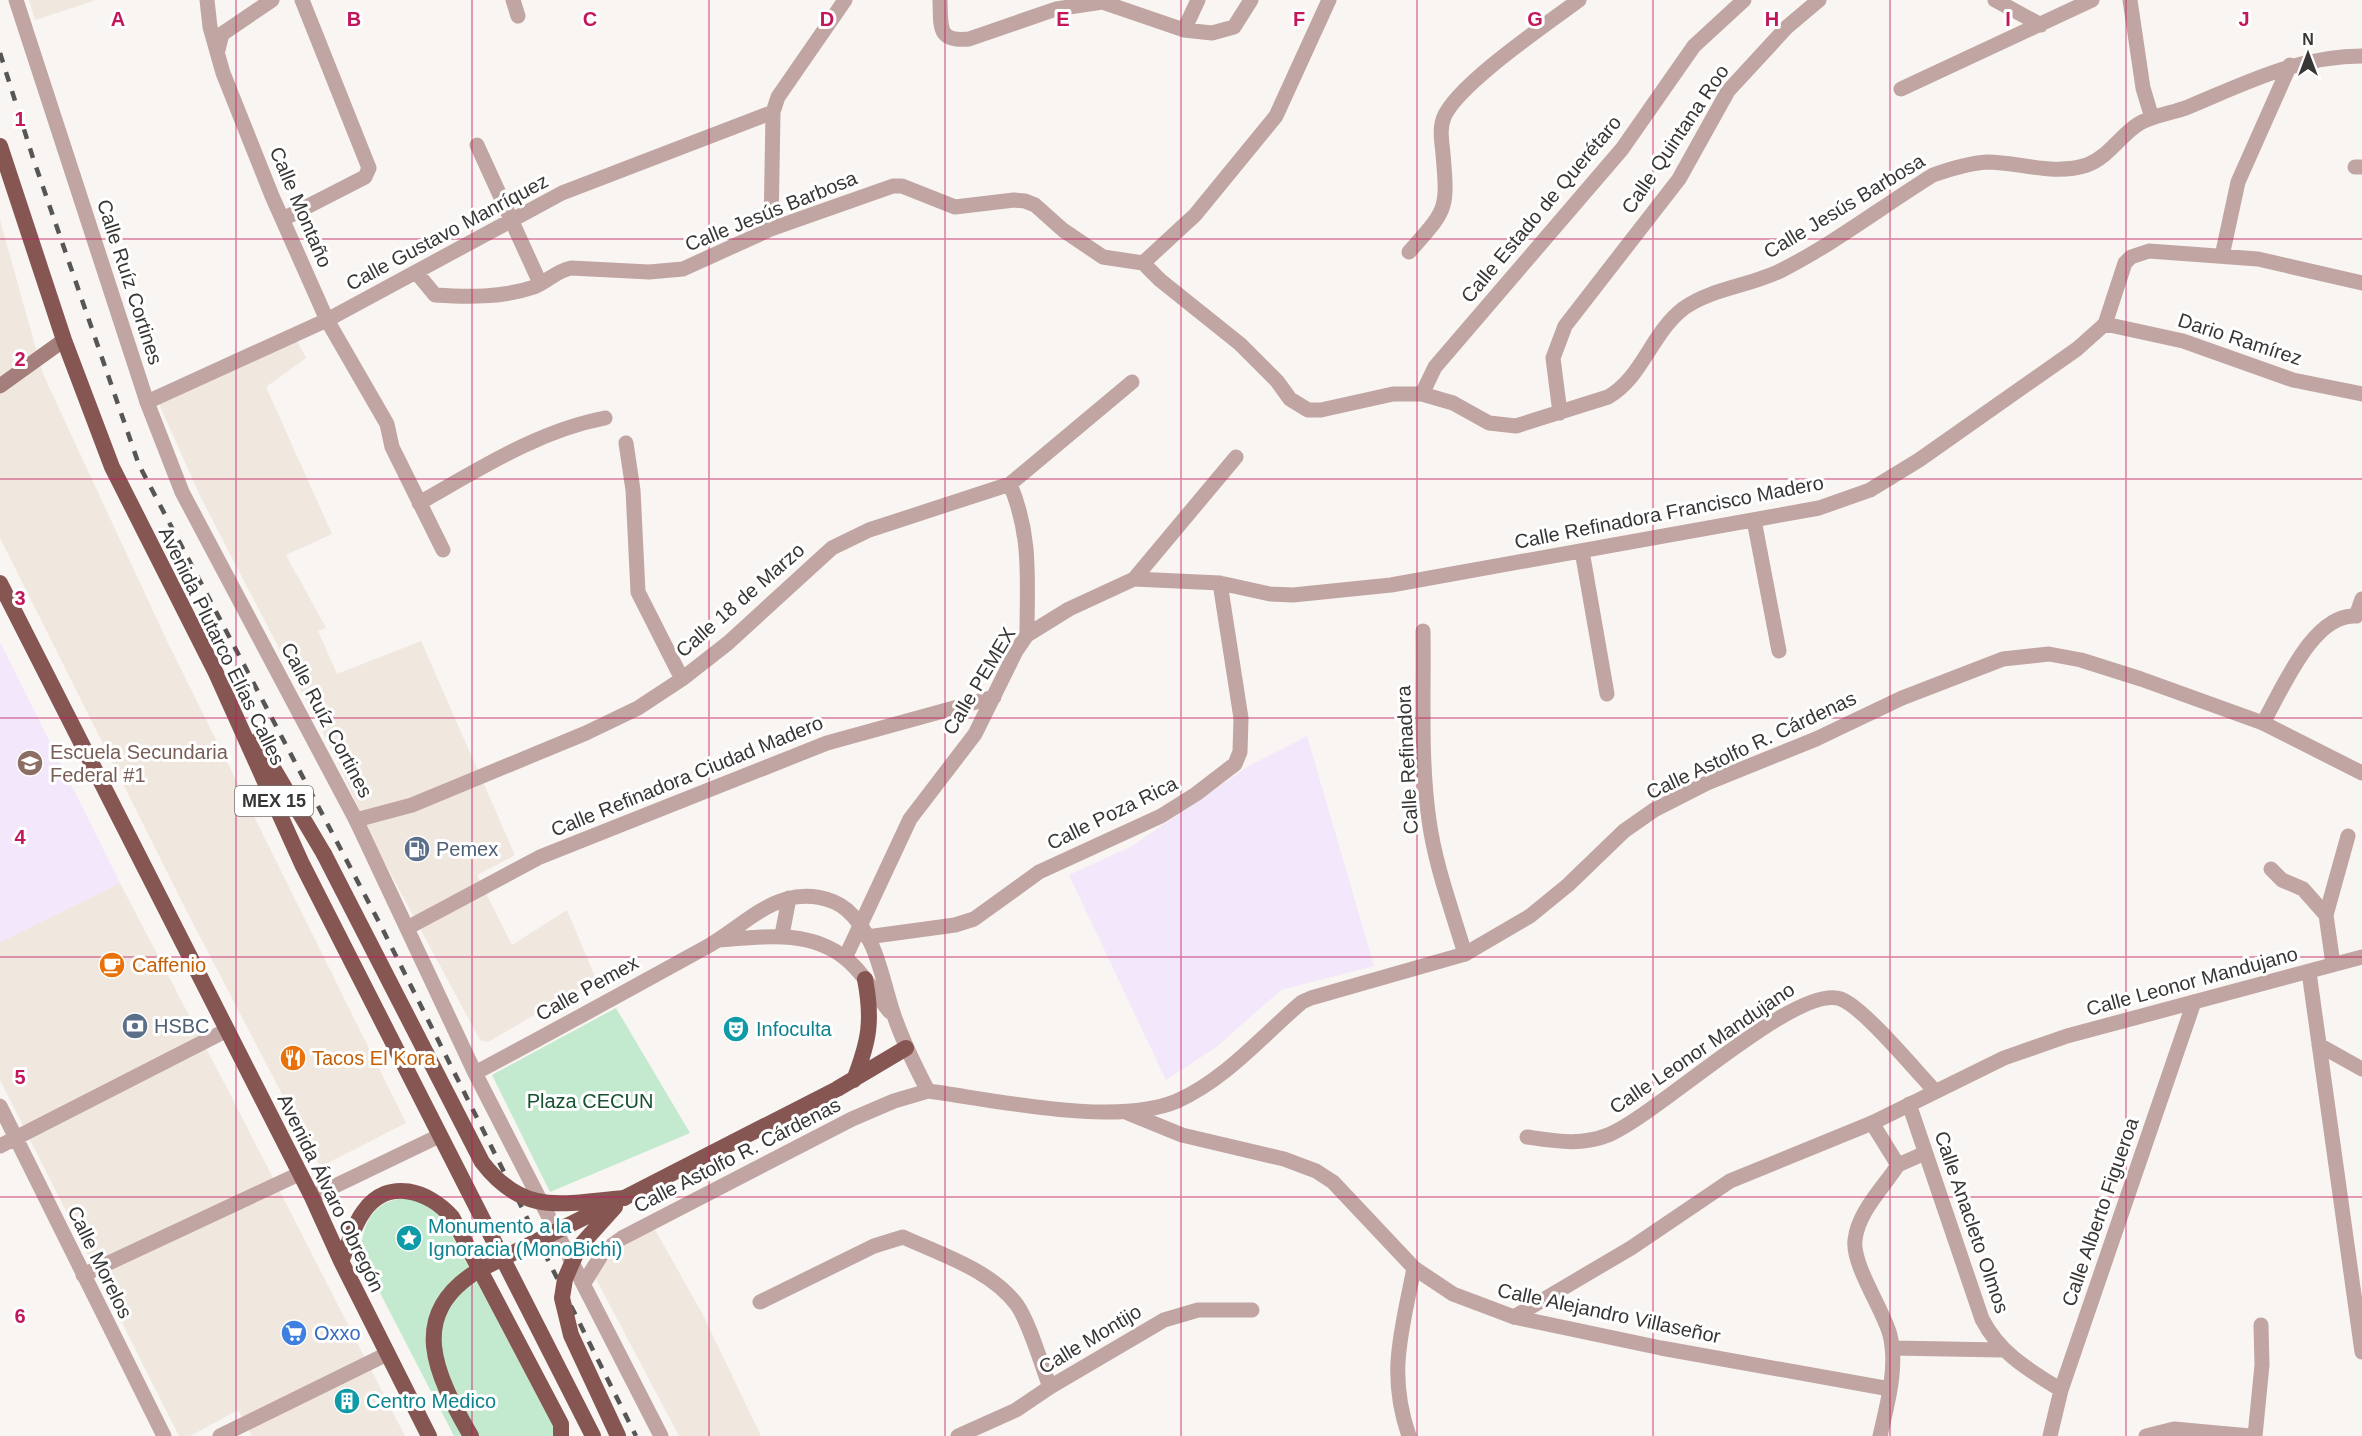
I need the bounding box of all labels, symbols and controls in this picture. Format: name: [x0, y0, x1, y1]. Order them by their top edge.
text: A: [111, 8, 125, 30]
text: B: [347, 8, 361, 30]
text: C: [583, 8, 597, 30]
text: D: [820, 8, 834, 30]
text: E: [1056, 8, 1070, 30]
text: F: [1293, 8, 1305, 30]
text: G: [1527, 8, 1543, 30]
text: H: [1765, 8, 1779, 30]
text: I: [2005, 8, 2011, 30]
text: J: [2238, 8, 2250, 30]
north arrow: [2278, 24, 2338, 84]
text: N: [2302, 31, 2314, 48]
street label: Calle Quintana Roo: [1617, 60, 1733, 218]
text: 1: [14, 108, 26, 130]
street label: Calle Estado de Querétaro: [1456, 111, 1626, 307]
street label: Calle Montaño: [266, 143, 336, 271]
street label: Calle Jesús Barbosa: [1760, 149, 1929, 263]
street label: Calle Jesús Barbosa: [682, 166, 861, 256]
street label: Calle Gustavo Manríquez: [342, 169, 552, 295]
street label: Calle Ruíz Cortines: [93, 197, 167, 367]
street label: Dario Ramírez: [2175, 309, 2305, 369]
text: 2: [14, 348, 26, 370]
street label: Calle Refinadora Francisco Madero: [1512, 471, 1826, 553]
street label: Avenida Plutarco Elías Calles: [155, 523, 289, 769]
street label: Calle 18 de Marzo: [672, 538, 808, 662]
text: 3: [14, 587, 26, 609]
street label: Calle PEMEX: [938, 623, 1020, 739]
street label: Calle Ruíz Cortines: [277, 639, 377, 801]
street label: Calle Refinadora: [1392, 684, 1422, 835]
street label: Calle Astolfo R. Cárdenas: [1643, 687, 1859, 803]
street label: Calle Refinadora Ciudad Madero: [548, 711, 826, 841]
place label: Escuela Secundaria Federal #1: [50, 741, 229, 786]
school or university icon: Escuela Secundaria Federal #1: [15, 748, 45, 778]
street label: Calle Poza Rica: [1043, 772, 1182, 854]
road number: MEX 15: [235, 786, 313, 816]
text: 4: [14, 826, 26, 848]
fuel station icon: Pemex: [402, 834, 432, 864]
place label: Pemex: [436, 838, 498, 860]
street label: Calle Leonor Mandujano: [2084, 942, 2300, 1020]
cafe icon: Caffenio: [97, 950, 127, 980]
street label: Calle Pemex: [532, 951, 642, 1025]
place label: Caffenio: [132, 954, 206, 976]
street label: Calle Leonor Mandujano: [1606, 978, 1798, 1118]
bank icon: HSBC: [120, 1011, 150, 1041]
theatre icon: Infoculta: [721, 1014, 751, 1044]
place label: HSBC: [154, 1015, 210, 1037]
place label: Infoculta: [756, 1018, 832, 1040]
restaurant icon: Tacos El Kora: [278, 1043, 308, 1073]
place label: Tacos El Kora: [312, 1047, 436, 1069]
text: 5: [14, 1066, 26, 1088]
street label: Avenida Álvaro Obregón: [273, 1090, 389, 1296]
park label: Plaza CECUN: [527, 1090, 653, 1112]
street label: Calle Astolfo R. Cárdenas: [630, 1093, 844, 1217]
street label: Calle Alberto Figueroa: [2057, 1114, 2143, 1309]
street label: Calle Anacleto Olmos: [1930, 1128, 2014, 1316]
street label: Calle Morelos: [63, 1202, 137, 1322]
place label: Monumento a la Ignoracia (MonoBichi): [428, 1215, 623, 1260]
place icon: Monumento a la Ignoracia (MonoBichi): [394, 1223, 424, 1253]
street label: Calle Alejandro Villaseñor: [1495, 1279, 1723, 1347]
street label: Calle Montijo: [1035, 1300, 1145, 1378]
text: 6: [14, 1305, 26, 1327]
supermarket icon: Oxxo: [279, 1318, 309, 1348]
place label: Oxxo: [314, 1322, 361, 1344]
building icon: Centro Medico: [332, 1386, 362, 1416]
place label: Centro Medico: [366, 1390, 496, 1412]

